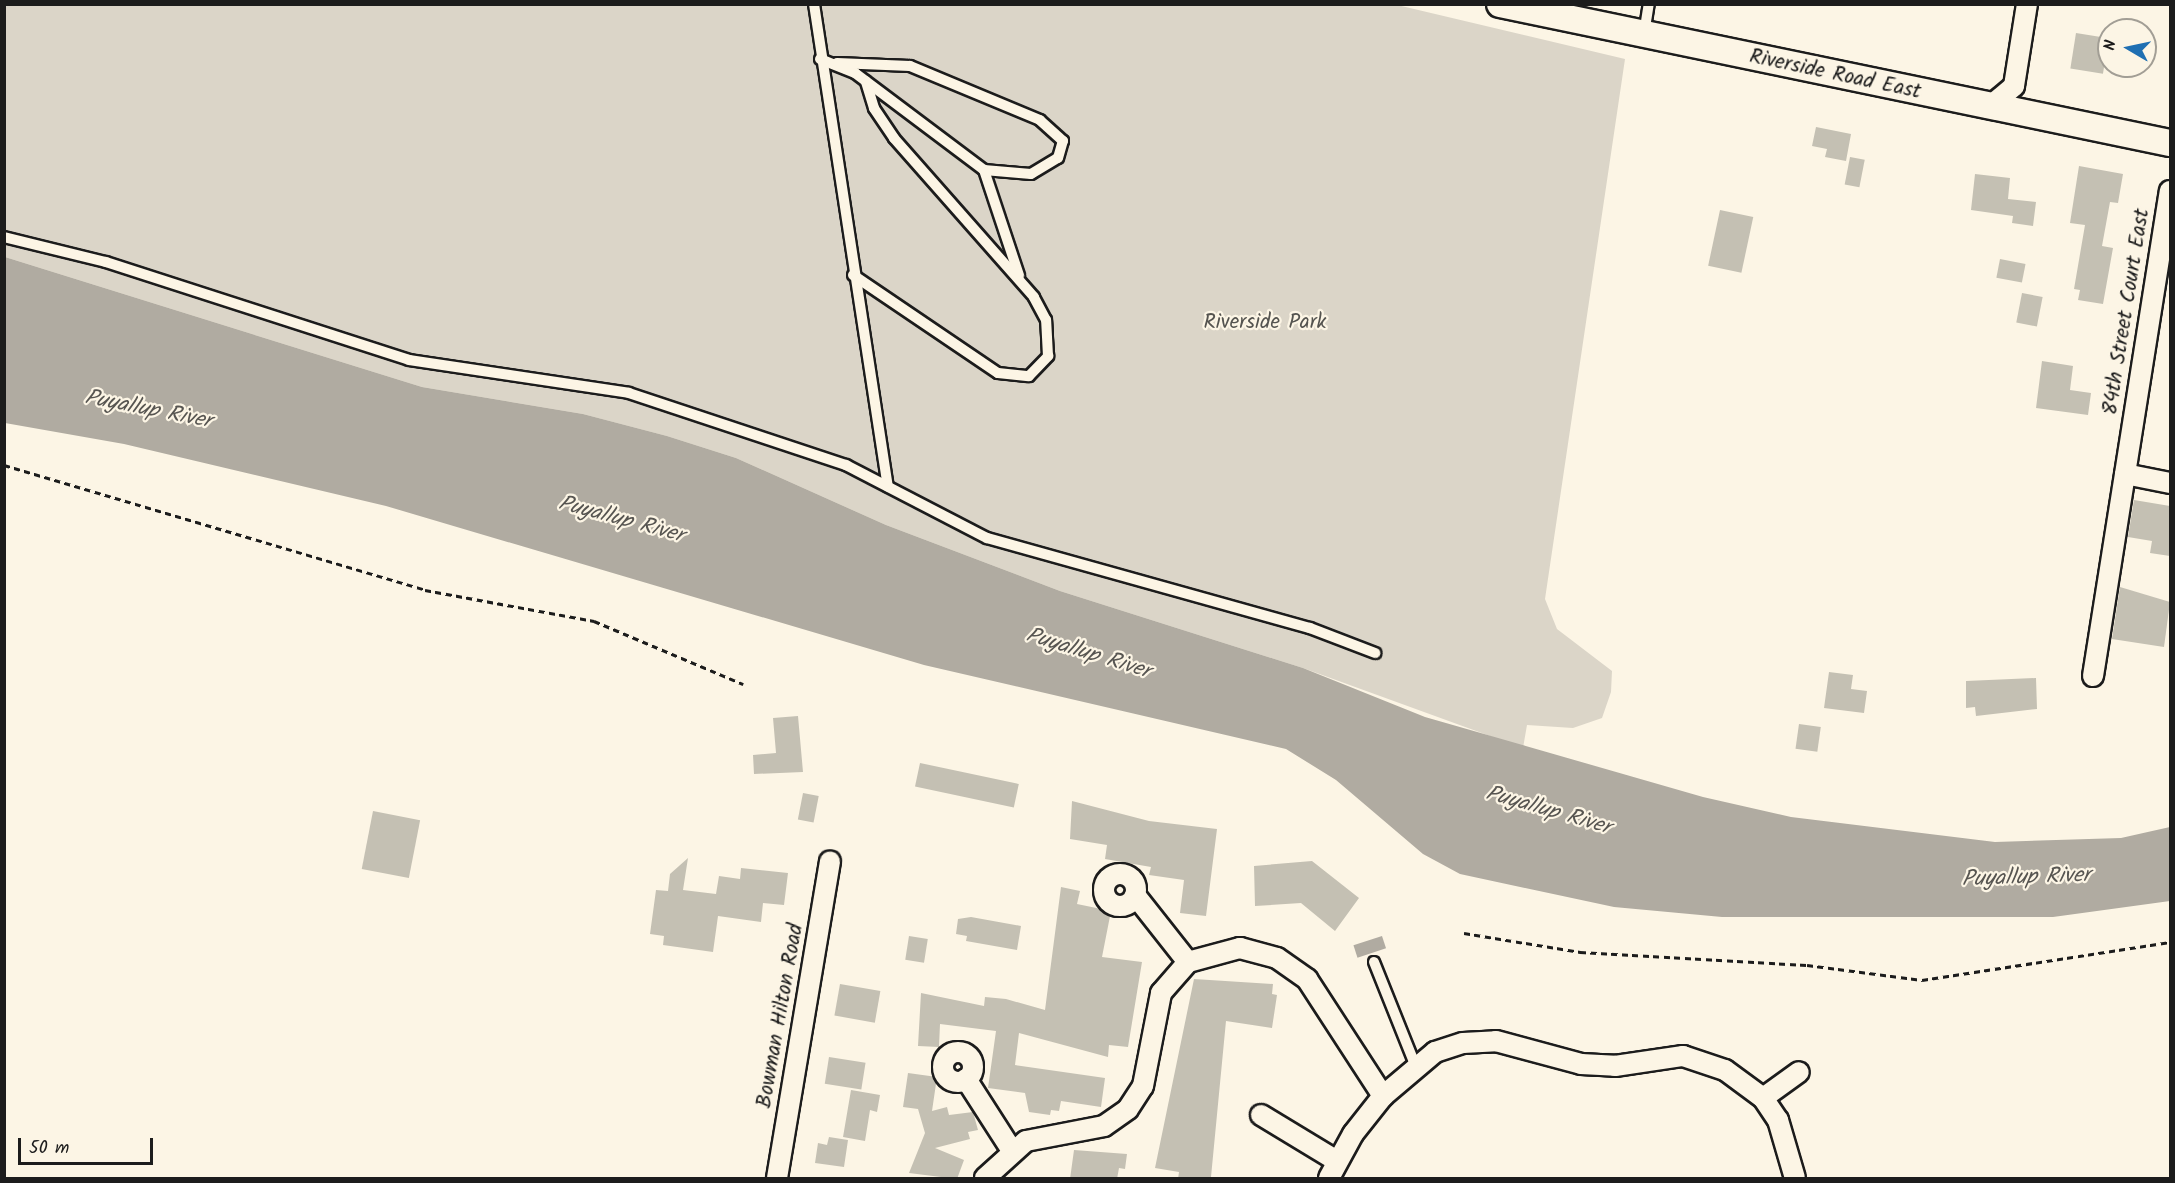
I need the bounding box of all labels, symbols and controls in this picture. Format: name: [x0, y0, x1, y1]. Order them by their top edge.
north arrow: [2097, 18, 2157, 78]
text: N: [2098, 38, 2124, 52]
street label: Riverside Road East: [1747, 45, 1923, 105]
street label: 84th Street Court East: [2098, 207, 2156, 417]
park label: Riverside Park: [1204, 310, 1326, 336]
water label: Puyallup River: [82, 385, 214, 435]
water label: Puyallup River: [556, 491, 686, 549]
water label: Puyallup River: [1023, 623, 1153, 685]
water label: Puyallup River: [1483, 781, 1613, 841]
water label: Puyallup River: [1961, 863, 2091, 893]
street label: Bowman Hilton Road: [752, 922, 810, 1110]
scale bar: [21, 1126, 156, 1164]
text: 50 m: [29, 1134, 69, 1163]

